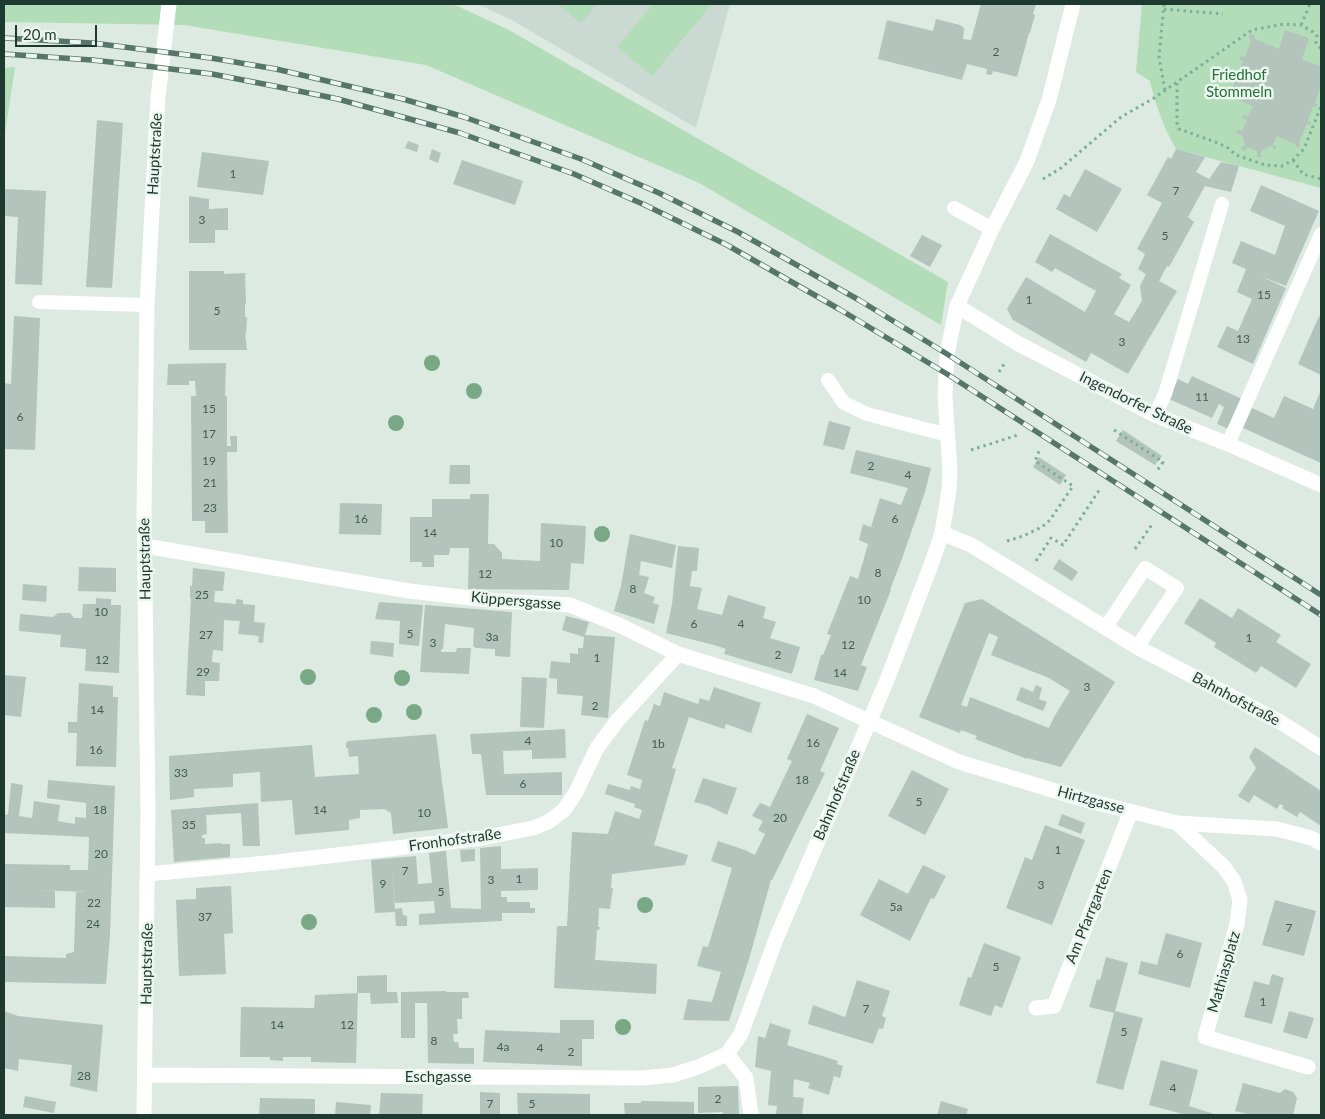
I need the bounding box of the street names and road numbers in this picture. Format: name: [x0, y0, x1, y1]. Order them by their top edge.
street label: Hauptstraße: [144, 113, 166, 195]
street label: Ingendorfer Straße: [1077, 368, 1195, 438]
street label: Hauptstraße: [135, 518, 155, 600]
street label: Küppersgasse: [470, 588, 562, 614]
street label: Bahnhofstraße: [1189, 668, 1283, 730]
street label: Bahnhofstraße: [810, 747, 864, 843]
street label: Hirtzgasse: [1055, 782, 1127, 818]
street label: Fronhofstraße: [408, 825, 502, 855]
street label: Am Pfarrgarten: [1062, 866, 1116, 966]
street label: Hauptstraße: [137, 923, 157, 1005]
street label: Mathiasplatz: [1204, 929, 1244, 1015]
street label: Eschgasse: [405, 1068, 471, 1086]

